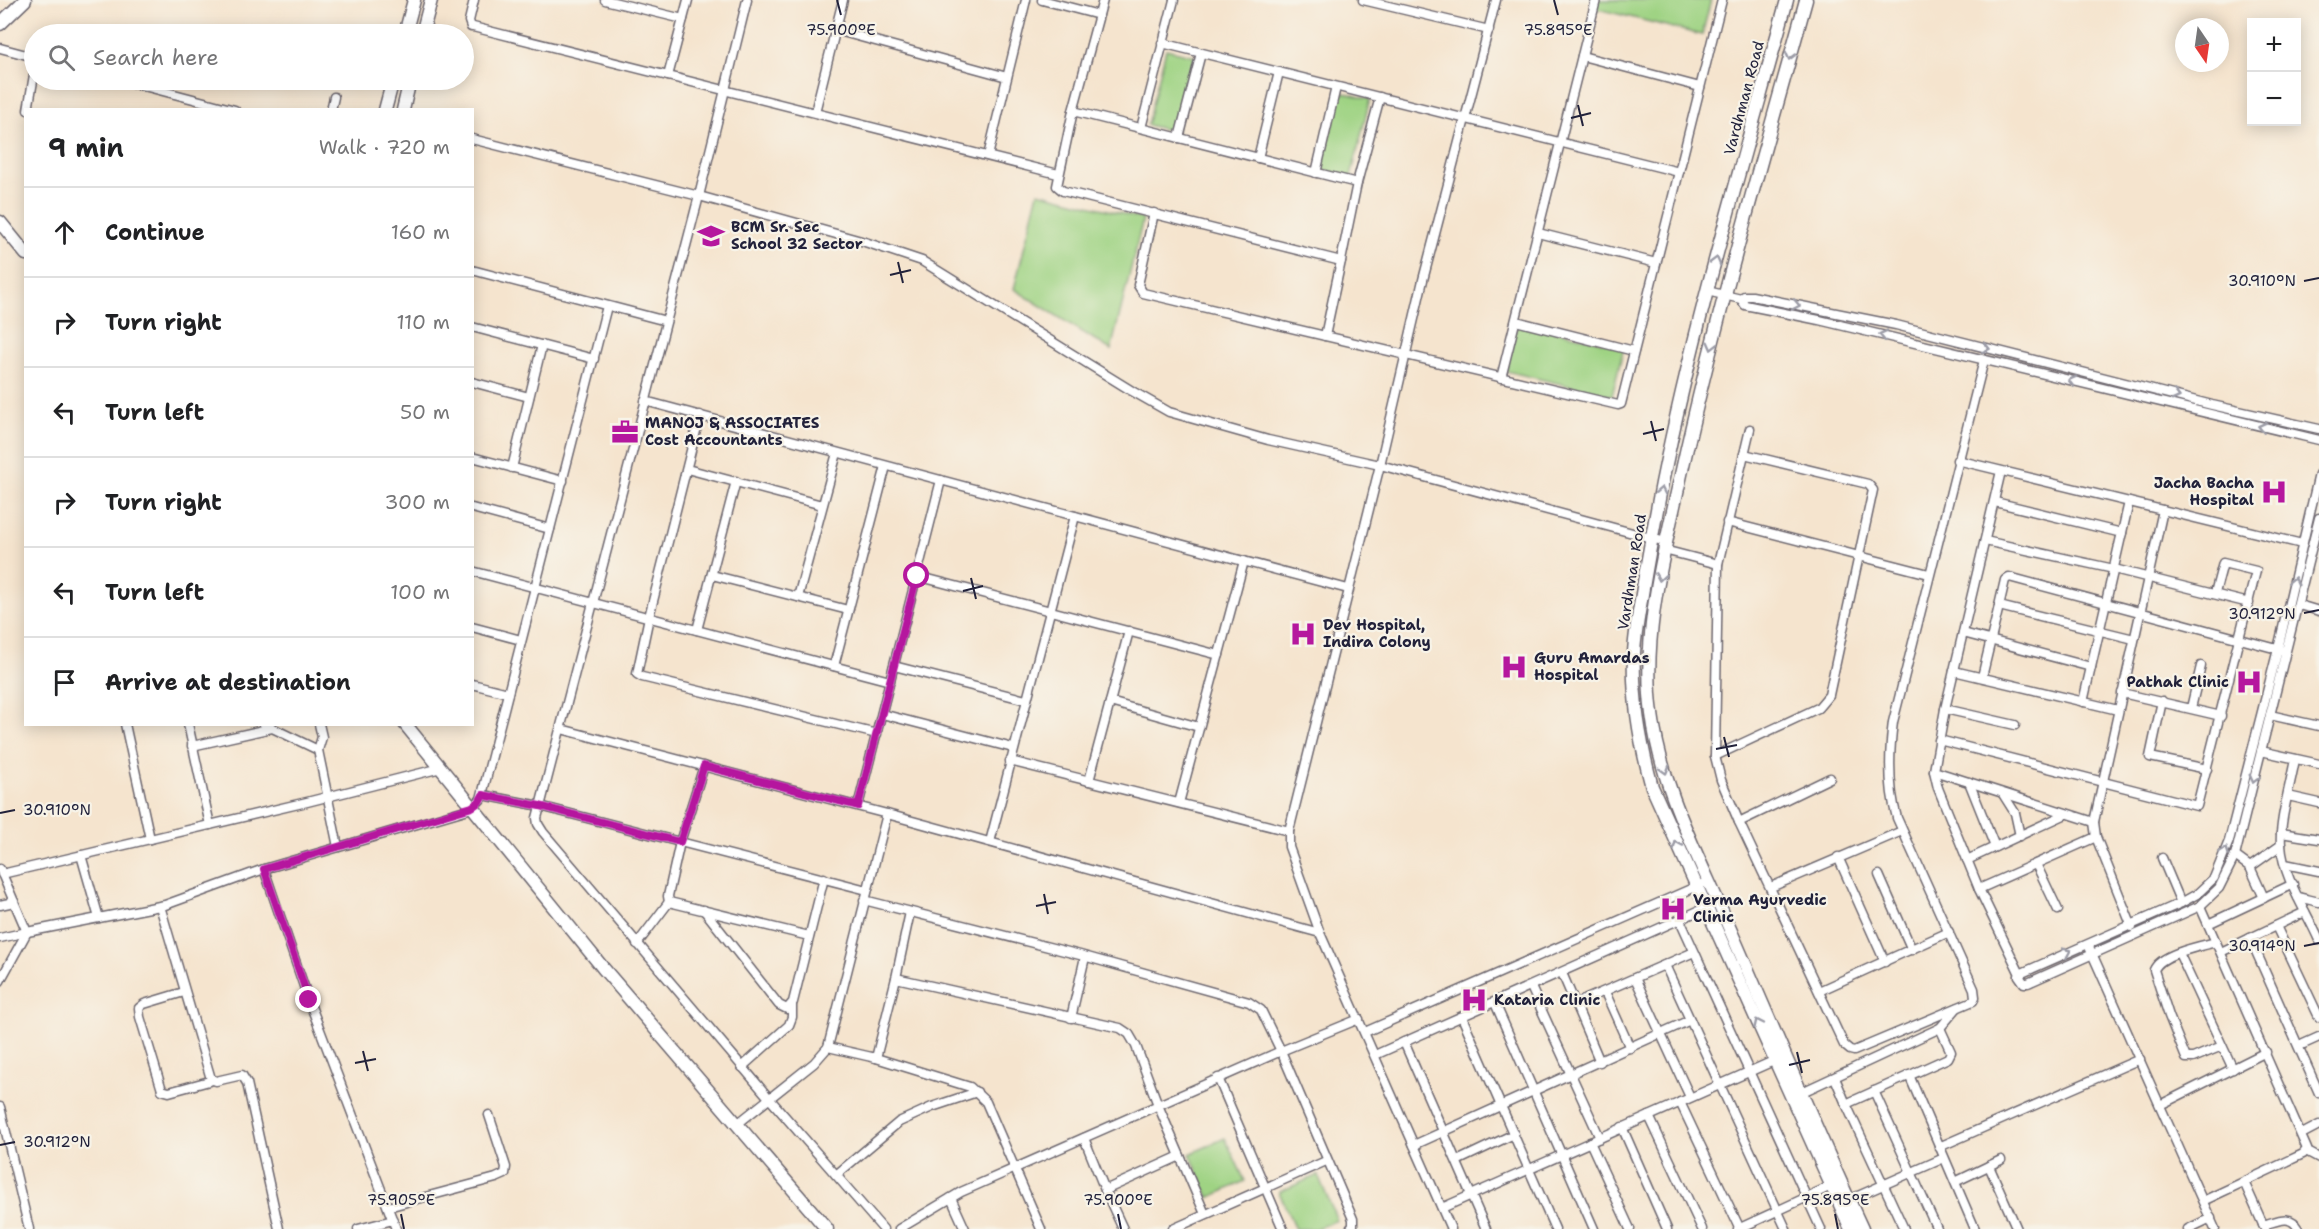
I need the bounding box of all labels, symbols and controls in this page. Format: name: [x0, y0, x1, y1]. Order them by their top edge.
north arrow: [2175, 18, 2229, 72]
map controls: [2247, 18, 2301, 126]
button: +: [2247, 18, 2301, 72]
text: 75.900°E: [806, 20, 876, 40]
text: 75.895°E: [1524, 20, 1592, 40]
search box: [24, 24, 474, 90]
street label: Vardhman Road: [1719, 38, 1769, 157]
icon: search: [45, 41, 78, 74]
text: Search here: [93, 43, 219, 72]
one-way arrow: [1784, 51, 1797, 61]
button: −: [2247, 72, 2301, 126]
text: 9 min: [48, 130, 124, 165]
text: Walk · 720 m: [319, 134, 450, 160]
icon: ahead: [48, 216, 81, 249]
place label: BCM Sr. Sec School 32 Sector: [731, 217, 863, 254]
text: Continue: [105, 218, 205, 247]
text: 160 m: [391, 219, 450, 245]
school or university icon: BCM Sr. Sec School 32 Sector: [696, 221, 726, 251]
one-way arrow: [1708, 256, 1721, 266]
text: 30.910°N: [2228, 271, 2296, 291]
one-way arrow: [1791, 298, 1801, 311]
icon: right: [48, 306, 81, 339]
text: Turn right: [105, 308, 222, 337]
text: 110 m: [396, 309, 450, 335]
one-way arrow: [1878, 330, 1888, 343]
one-way arrow: [1706, 341, 1719, 351]
one-way arrow: [1981, 341, 1991, 354]
one-way arrow: [2068, 375, 2078, 388]
one-way arrow: [2170, 388, 2180, 401]
icon: left: [48, 396, 81, 429]
text: Turn left: [105, 398, 204, 427]
text: 50 m: [400, 399, 450, 425]
place label: MANOJ & ASSOCIATES Cost Accountants: [645, 413, 820, 450]
office icon: MANOJ & ASSOCIATES Cost Accountants: [610, 417, 640, 447]
one-way arrow: [2257, 421, 2267, 434]
place label: Jacha Bacha Hospital: [2154, 473, 2255, 510]
hospital icon: Jacha Bacha Hospital: [2259, 477, 2289, 507]
icon: right: [48, 486, 81, 519]
one-way arrow: [1654, 487, 1667, 497]
text: Turn right: [105, 488, 222, 517]
text: 300 m: [384, 489, 450, 515]
street label: Vardhman Road: [1613, 512, 1651, 631]
route start: [903, 562, 929, 588]
one-way arrow: [1654, 572, 1667, 582]
icon: left: [48, 576, 81, 609]
one-way arrow: [2286, 576, 2299, 586]
text: Turn left: [105, 578, 204, 607]
text: 100 m: [390, 579, 450, 605]
text: 30.912°N: [2228, 604, 2296, 624]
place label: Dev Hospital, Indira Colony: [1323, 615, 1431, 652]
hospital icon: Dev Hospital, Indira Colony: [1288, 619, 1318, 649]
place label: Guru Amardas Hospital: [1534, 648, 1650, 685]
hospital icon: Guru Amardas Hospital: [1499, 652, 1529, 682]
icon: arrive: [48, 666, 81, 699]
hospital icon: Pathak Clinic: [2234, 667, 2264, 697]
text: Arrive at destination: [105, 668, 351, 697]
place label: Pathak Clinic: [2127, 672, 2229, 692]
one-way arrow: [1658, 764, 1670, 775]
one-way arrow: [2249, 774, 2262, 784]
text: 30.910°N: [23, 800, 91, 820]
one-way arrow: [1672, 841, 1684, 852]
one-way arrow: [2218, 846, 2230, 857]
place label: Verma Ayurvedic Clinic: [1693, 890, 1827, 927]
hospital icon: Verma Ayurvedic Clinic: [1658, 894, 1688, 924]
text: 30.914°N: [2228, 936, 2296, 956]
one-way arrow: [2061, 948, 2072, 960]
hospital icon: Kataria Clinic: [1459, 985, 1489, 1015]
route end: [295, 986, 321, 1012]
place label: Kataria Clinic: [1494, 990, 1600, 1010]
one-way arrow: [1753, 1018, 1765, 1029]
text: 30.912°N: [23, 1132, 91, 1152]
text: 75.905°E: [367, 1190, 435, 1210]
text: 75.900°E: [1083, 1190, 1153, 1210]
text: 75.895°E: [1801, 1190, 1869, 1210]

